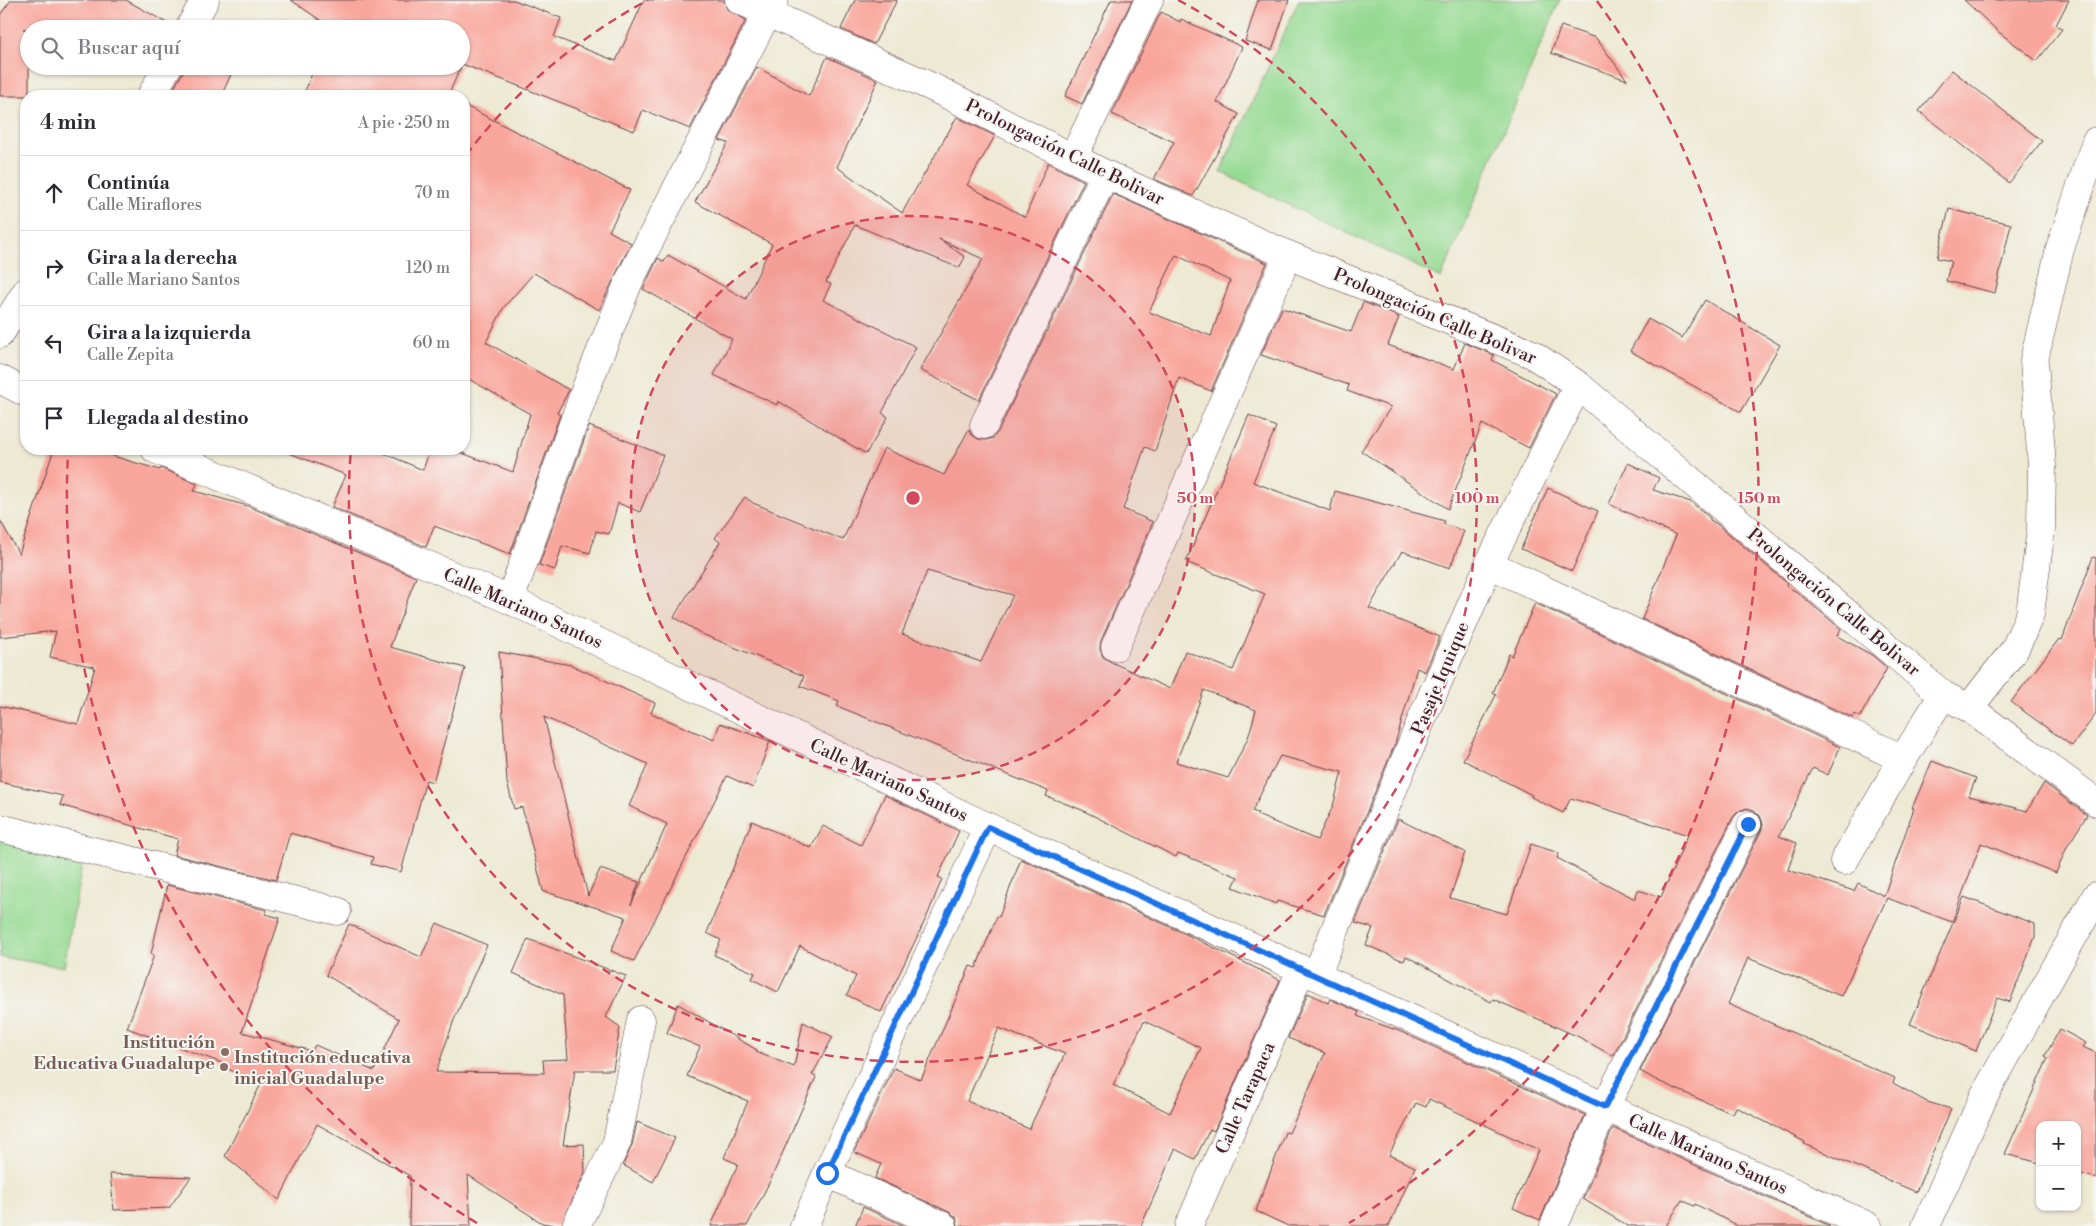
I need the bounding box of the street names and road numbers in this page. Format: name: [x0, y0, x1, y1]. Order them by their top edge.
street label: Prolongación Calle Bolivar: [961, 94, 1168, 211]
street label: Prolongación Calle Bolivar: [1330, 263, 1540, 370]
street label: Prolongación Calle Bolivar: [1742, 523, 1925, 682]
street label: Calle Mariano Santos: [440, 563, 606, 654]
street label: Pasaje Iquique: [1406, 618, 1475, 738]
street label: Calle Mariano Santos: [806, 734, 972, 827]
street label: Calle Tarapaca: [1211, 1038, 1281, 1158]
street label: Calle Mariano Santos: [1625, 1109, 1791, 1200]

